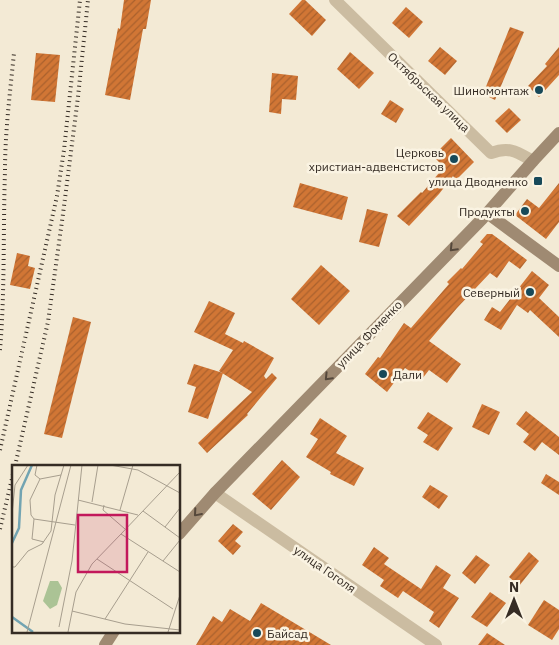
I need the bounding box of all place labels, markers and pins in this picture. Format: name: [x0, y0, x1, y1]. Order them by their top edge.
place label: Шиномонтаж: [453, 83, 529, 98]
marker: Шиномонтаж: [533, 84, 545, 96]
place label: Церковь христиан-адвенстистов: [309, 145, 444, 174]
marker: Церковь христиан-адвенстистов: [448, 153, 460, 165]
place label: улица Дводненко: [429, 174, 528, 189]
marker: улица Дводненко: [532, 175, 544, 187]
place label: Продукты: [459, 204, 515, 219]
marker: Продукты: [519, 205, 531, 217]
place label: Северный: [463, 285, 520, 300]
marker: Северный: [524, 286, 536, 298]
place label: Дали: [393, 367, 422, 382]
marker: Дали: [377, 368, 389, 380]
place label: Байсад: [267, 626, 308, 641]
marker: Байсад: [251, 627, 263, 639]

